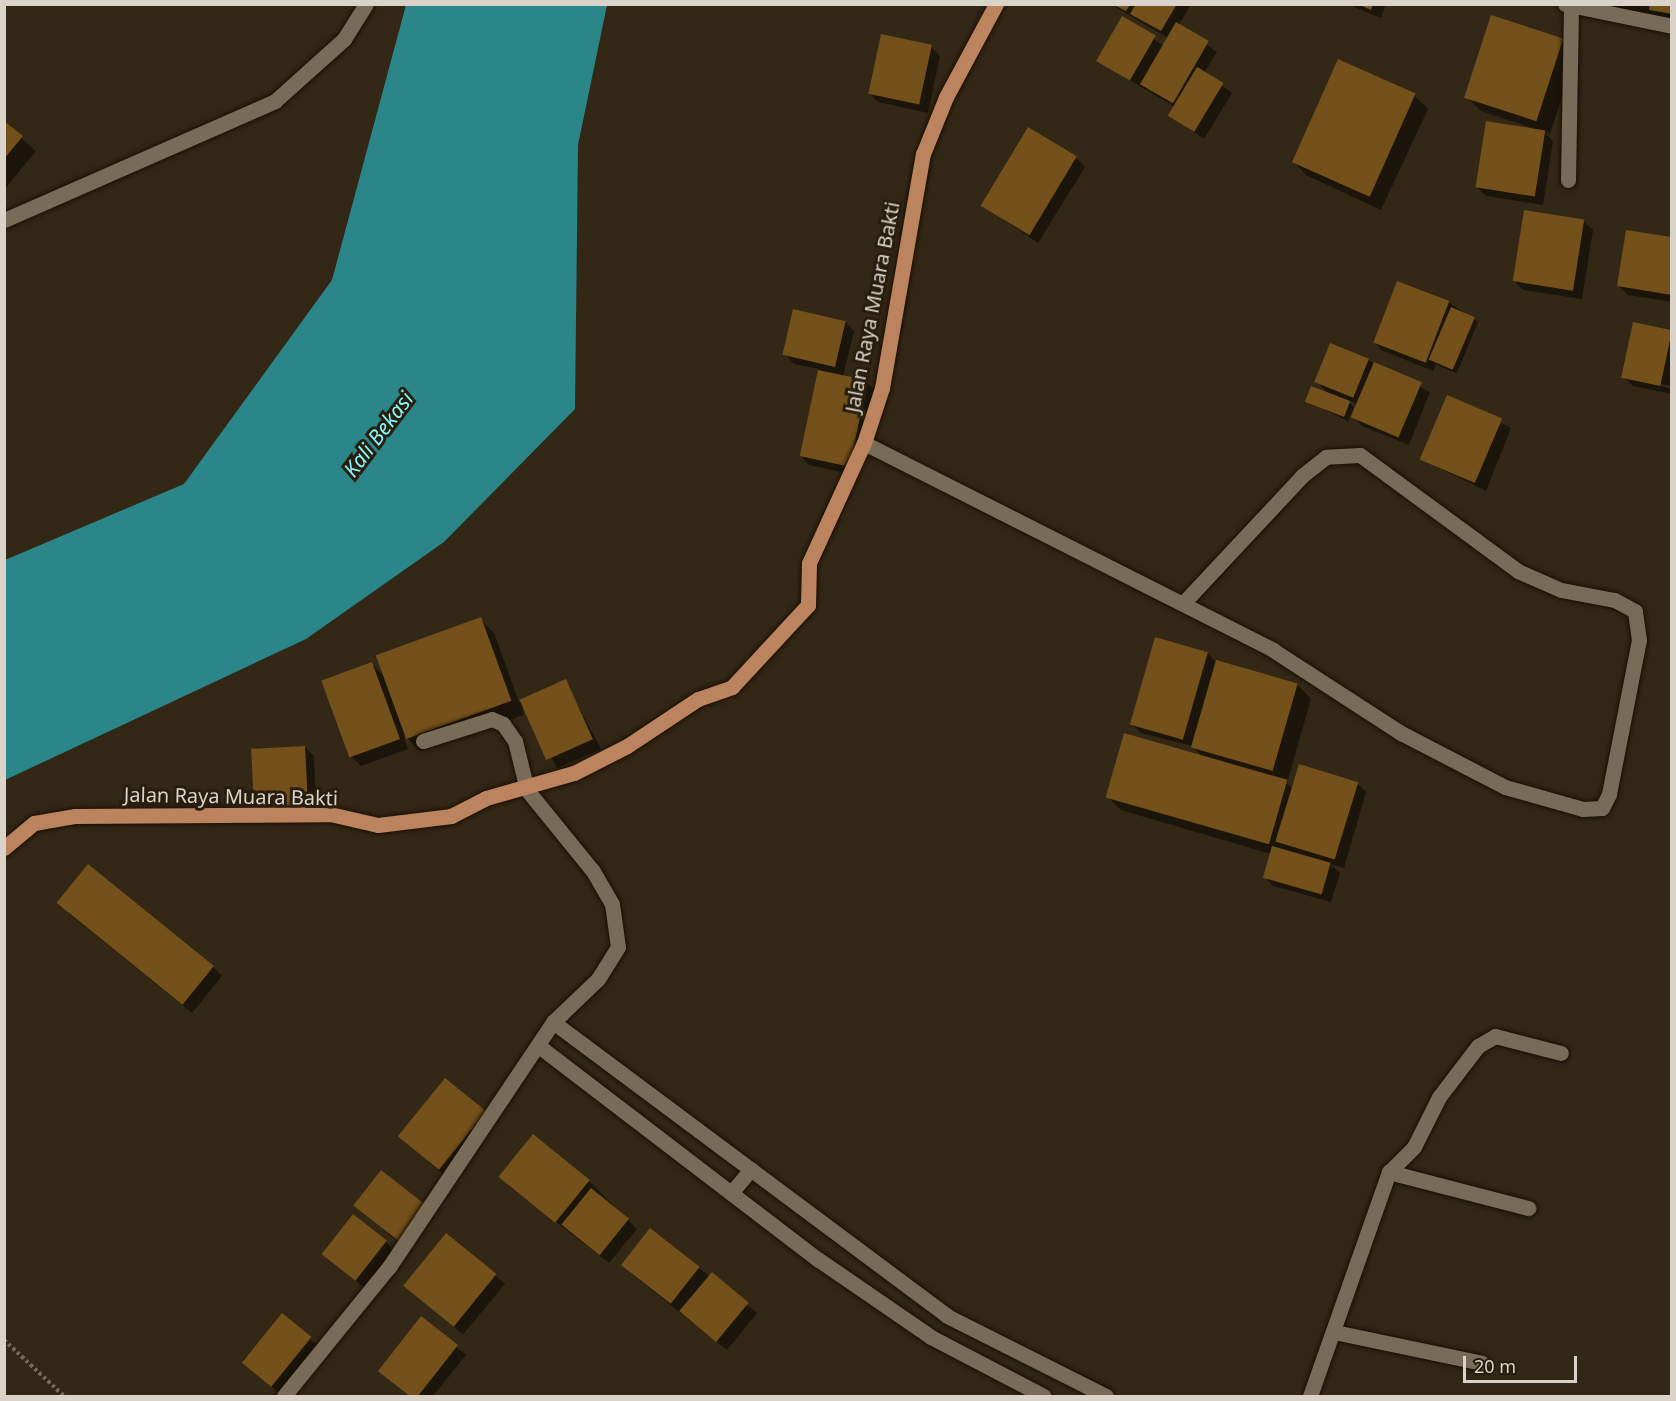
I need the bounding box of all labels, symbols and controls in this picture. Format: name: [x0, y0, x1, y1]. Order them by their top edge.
street label: Jalan Raya Muara Bakti: [840, 200, 904, 414]
water label: Kali Bekasi: [338, 387, 418, 481]
street label: Jalan Raya Muara Bakti: [124, 782, 338, 810]
scale bar: [1466, 1344, 1580, 1382]
text: 20 m: [1474, 1354, 1516, 1378]

